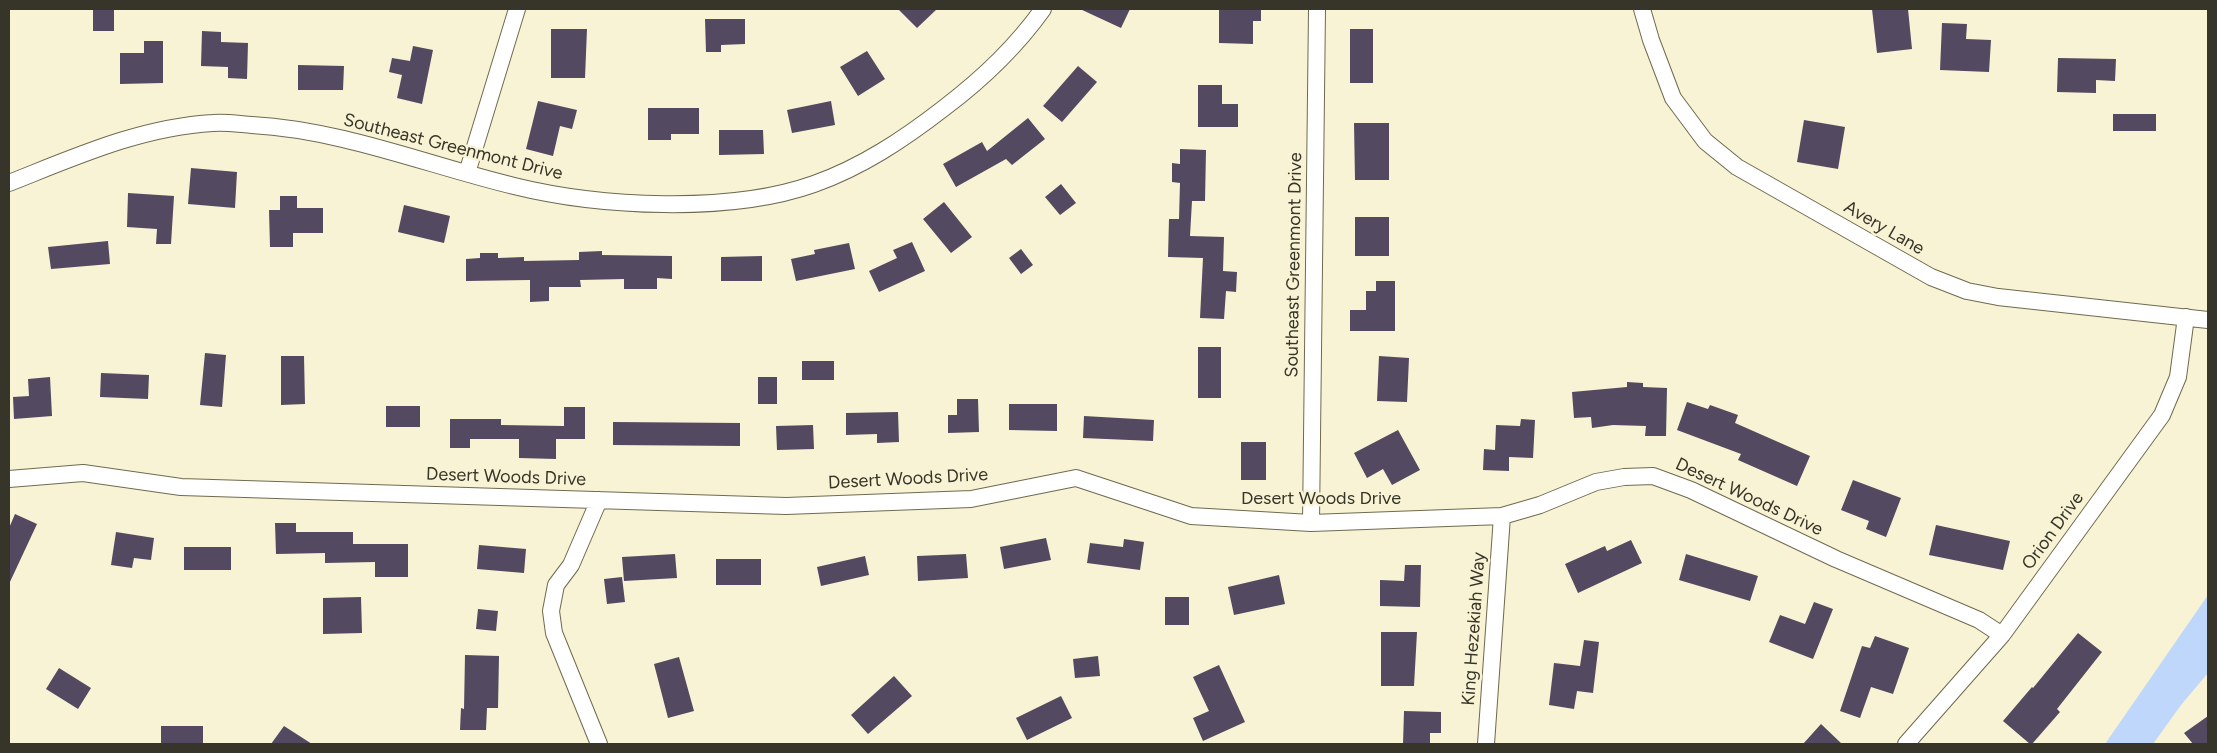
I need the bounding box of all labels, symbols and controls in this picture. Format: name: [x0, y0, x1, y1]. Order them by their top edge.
street label: Southeast Greenmont Drive: [341, 109, 565, 185]
street label: Southeast Greenmont Drive: [1281, 152, 1307, 378]
street label: Avery Lane: [1840, 196, 1928, 260]
street label: Desert Woods Drive: [1672, 453, 1826, 541]
street label: Desert Woods Drive: [426, 463, 586, 491]
street label: Desert Woods Drive: [827, 464, 989, 494]
street label: Desert Woods Drive: [1241, 488, 1401, 510]
street label: Orion Drive: [2018, 488, 2088, 574]
street label: King Hezekiah Way: [1458, 552, 1490, 706]

